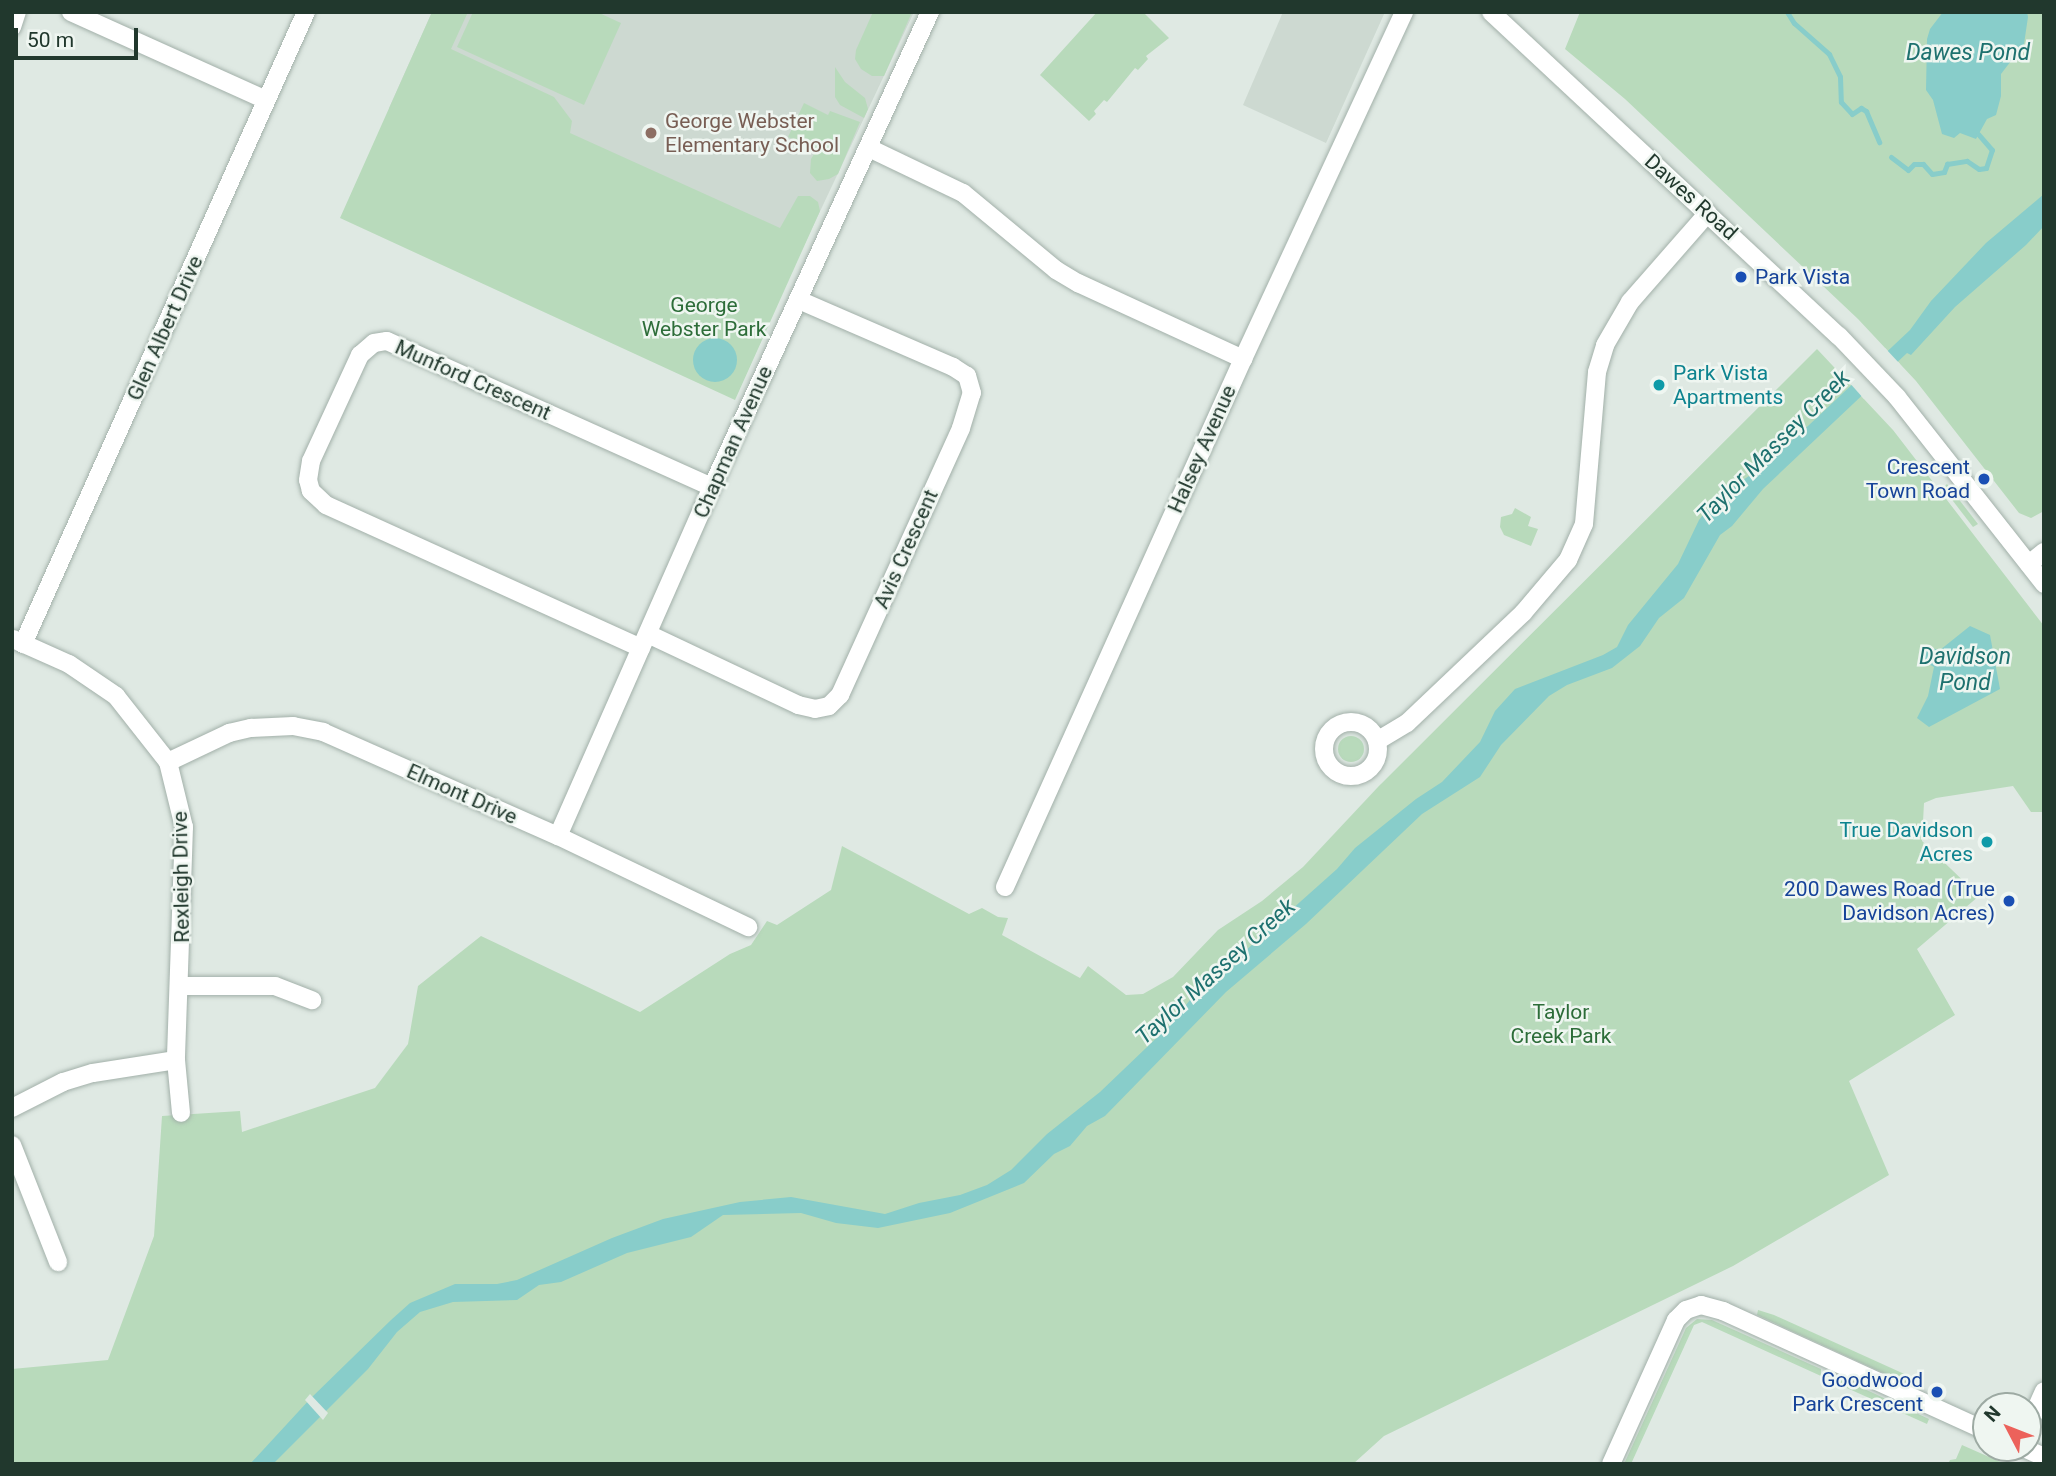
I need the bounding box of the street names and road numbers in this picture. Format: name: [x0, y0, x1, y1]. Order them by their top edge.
street label: Dawes Road: [1639, 149, 1743, 245]
street label: Glen Albert Drive: [122, 252, 208, 404]
street label: Munford Crescent: [391, 334, 555, 426]
street label: Chapman Avenue: [688, 362, 778, 522]
street label: Halsey Avenue: [1163, 381, 1241, 517]
street label: Avis Crescent: [869, 486, 943, 612]
street label: Elmont Drive: [403, 758, 521, 830]
street label: Rexleigh Drive: [167, 811, 195, 943]

